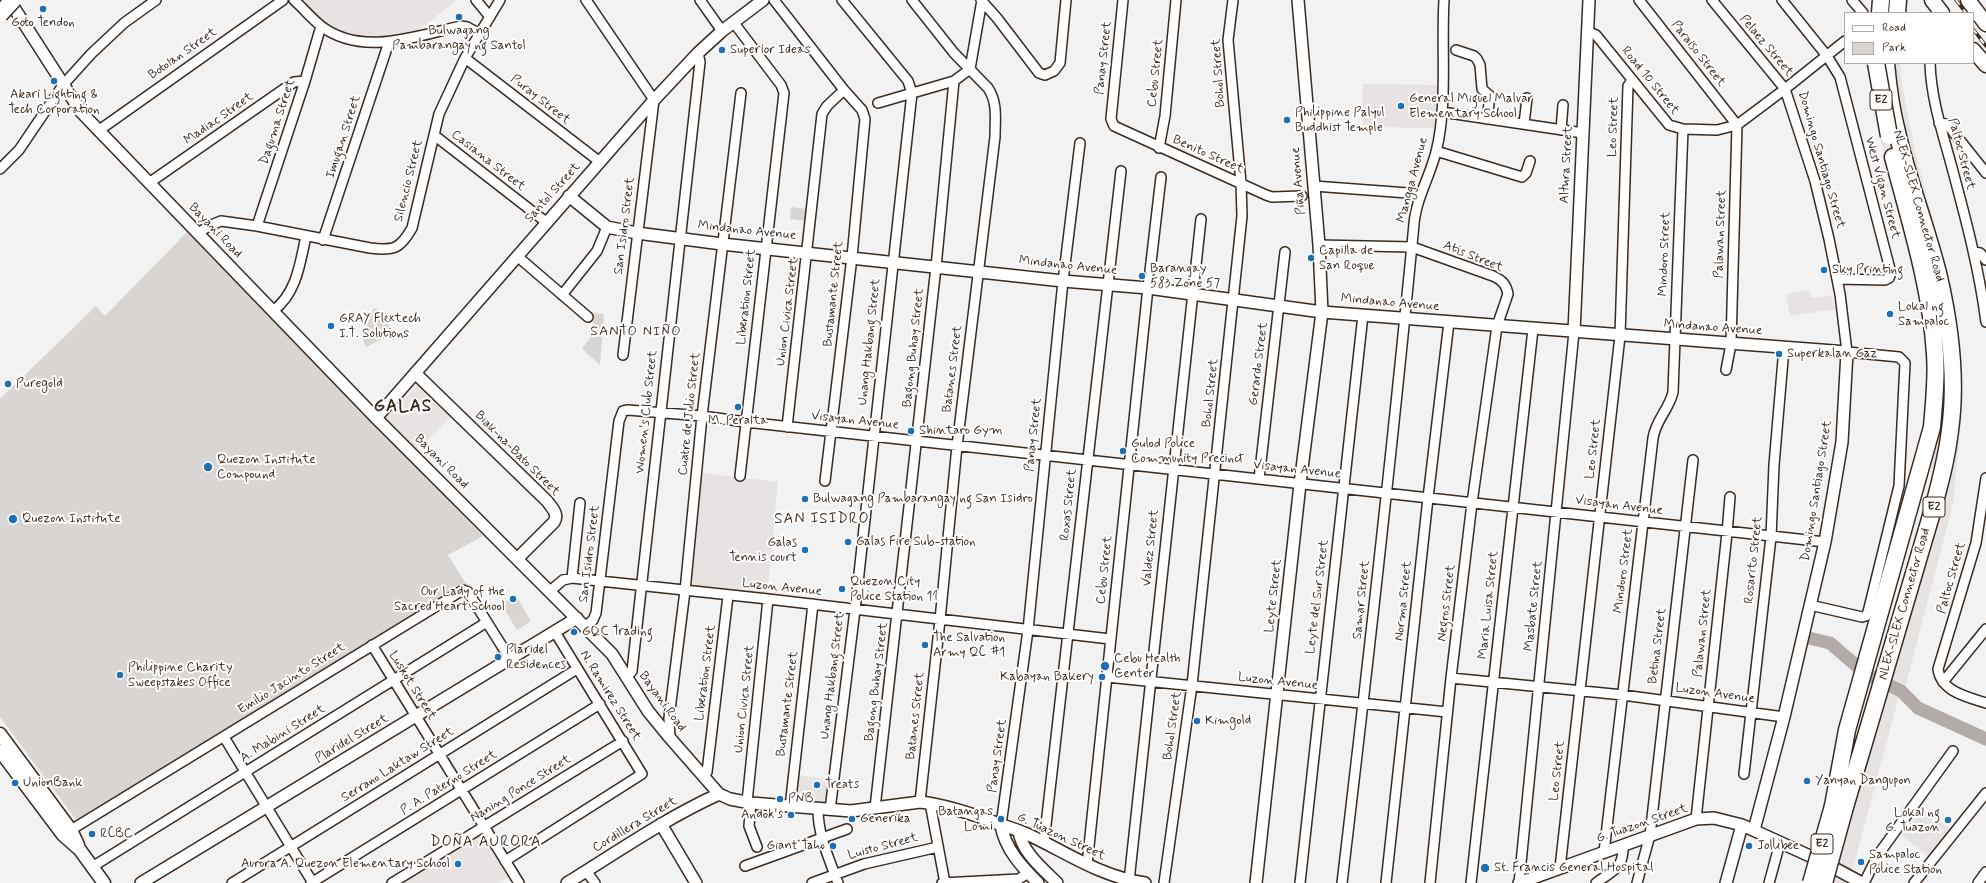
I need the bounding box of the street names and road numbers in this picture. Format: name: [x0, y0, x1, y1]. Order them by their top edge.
street label: Pelaez Street: [1736, 12, 1796, 80]
street label: Paraiso Street: [1667, 18, 1729, 90]
street label: Panay Street: [1092, 20, 1116, 96]
street label: Botolan Street: [146, 25, 220, 83]
street label: Cebu Street: [1145, 38, 1167, 108]
street label: Bohol Street: [1209, 38, 1229, 108]
street label: Road 10 Street: [1618, 44, 1682, 118]
street label: Puray Street: [507, 72, 573, 128]
street label: Daguma Street: [257, 77, 299, 167]
street label: Madiac Street: [181, 89, 257, 149]
street label: Domingo Santiago Street: [1794, 89, 1848, 231]
road number: E2: [1870, 90, 1892, 110]
street label: Imugan Street: [323, 93, 365, 181]
street label: Leo Street: [1605, 97, 1623, 157]
street label: Paltoc Street: [1944, 116, 1978, 192]
street label: Altura Street: [1557, 126, 1577, 204]
street label: Casiana Street: [448, 127, 528, 195]
street label: NLEX-SLEX Connector Road: [1889, 128, 1947, 284]
street label: Benito Street: [1170, 132, 1246, 178]
street label: West Vigan Street: [1861, 135, 1903, 241]
street label: Mangga Avenue: [1394, 136, 1432, 224]
street label: Silencio Street: [391, 138, 427, 224]
street label: Piña Avenue: [1288, 146, 1310, 216]
street label: Santol Street: [522, 160, 584, 226]
street label: San Isidro Street: [611, 176, 639, 276]
street label: Palawan Street: [1712, 189, 1730, 279]
street label: Bayani Road: [185, 200, 245, 262]
street label: Mindoro Street: [1656, 211, 1674, 297]
street label: Mindanao Avenue: [697, 218, 797, 244]
street label: Atis Street: [1441, 238, 1505, 276]
street label: Bustamante Street: [821, 240, 847, 348]
street label: Liberation Street: [734, 248, 760, 346]
street label: Mindanao Avenue: [1018, 253, 1118, 279]
street label: Union Civica Street: [774, 257, 802, 367]
street label: Unang Hakbang Street: [856, 278, 884, 406]
street label: Bagong Buhay Street: [900, 288, 928, 408]
street label: Mindanao Avenue: [1340, 291, 1440, 315]
street label: Mindanao Avenue: [1663, 317, 1763, 339]
street label: Gerardo Street: [1246, 321, 1272, 407]
street label: Batanes Street: [940, 324, 966, 414]
street label: Women's Club Street: [633, 349, 661, 475]
street label: Cuatre de Julio Street: [676, 352, 704, 476]
street label: Bohol Street: [1200, 358, 1222, 428]
street label: Panay Street: [1022, 397, 1046, 473]
street label: Biak-na-Bato Street: [471, 408, 563, 500]
street label: Visayan Avenue: [810, 409, 900, 433]
street label: Leo Street: [1583, 418, 1605, 480]
street label: Domingo Santiago Street: [1798, 419, 1836, 563]
street label: Bayani Road: [411, 432, 471, 492]
street label: Visayan Avenue: [1252, 458, 1342, 482]
street label: Roxas Street: [1057, 468, 1081, 542]
street label: Visayan Avenue: [1574, 493, 1664, 519]
road number: E2: [1923, 497, 1945, 517]
street label: San Isidro Street: [576, 504, 604, 604]
street label: Valdez Street: [1139, 509, 1163, 587]
street label: Rosarito Street: [1742, 515, 1766, 605]
street label: NLEX-SLEX Connector Road: [1876, 526, 1934, 682]
street label: Mindoro Street: [1611, 528, 1637, 614]
street label: Cebu Street: [1094, 535, 1116, 605]
street label: Leyte del Sur Street: [1303, 539, 1333, 655]
street label: Paltoc Street: [1934, 540, 1970, 616]
street label: Maria Luisa Street: [1476, 550, 1502, 660]
street label: Leyte Street: [1262, 559, 1286, 633]
street label: Samar Street: [1350, 560, 1374, 640]
street label: Norma Street: [1392, 560, 1416, 642]
street label: Masbate Street: [1521, 560, 1547, 652]
street label: Negros Street: [1435, 564, 1459, 642]
street label: Luzon Avenue: [741, 576, 823, 600]
street label: Palawan Street: [1691, 588, 1715, 678]
street label: Betina Street: [1646, 607, 1670, 685]
street label: Unang Hakbang Street: [817, 612, 849, 740]
street label: Bagong Buhay Street: [862, 622, 892, 742]
street label: Liberation Street: [692, 624, 720, 722]
street label: Emilio Jacinto Street: [236, 640, 348, 718]
street label: Union Civica Street: [732, 644, 758, 754]
street label: N. Ramirez Street: [576, 648, 644, 744]
street label: Luskot Street: [385, 649, 439, 723]
street label: Bustamante Street: [774, 650, 802, 758]
street label: Bayani Road: [635, 669, 689, 735]
street label: Luzon Avenue: [1237, 670, 1319, 694]
street label: Batanes Street: [904, 671, 928, 761]
street label: Luzon Avenue: [1674, 681, 1756, 707]
street label: Bohol Street: [1160, 691, 1186, 761]
street label: A. Mabini Street: [238, 702, 328, 766]
street label: Plaridel Street: [313, 711, 391, 767]
street label: Panay Street: [985, 718, 1011, 794]
street label: Serrano Laktaw Street: [339, 724, 457, 806]
street label: Leo Street: [1547, 740, 1569, 802]
street label: P. A. Paterno Street: [398, 747, 500, 819]
street label: Naning Ponce Street: [468, 752, 574, 826]
street label: Cordillera Street: [590, 794, 680, 856]
street label: G. Tuazon Street: [1594, 801, 1690, 847]
street label: G. Tuazon Street: [1014, 810, 1108, 864]
street label: Luisto Street: [846, 830, 920, 864]
road number: E2: [1811, 834, 1833, 854]

